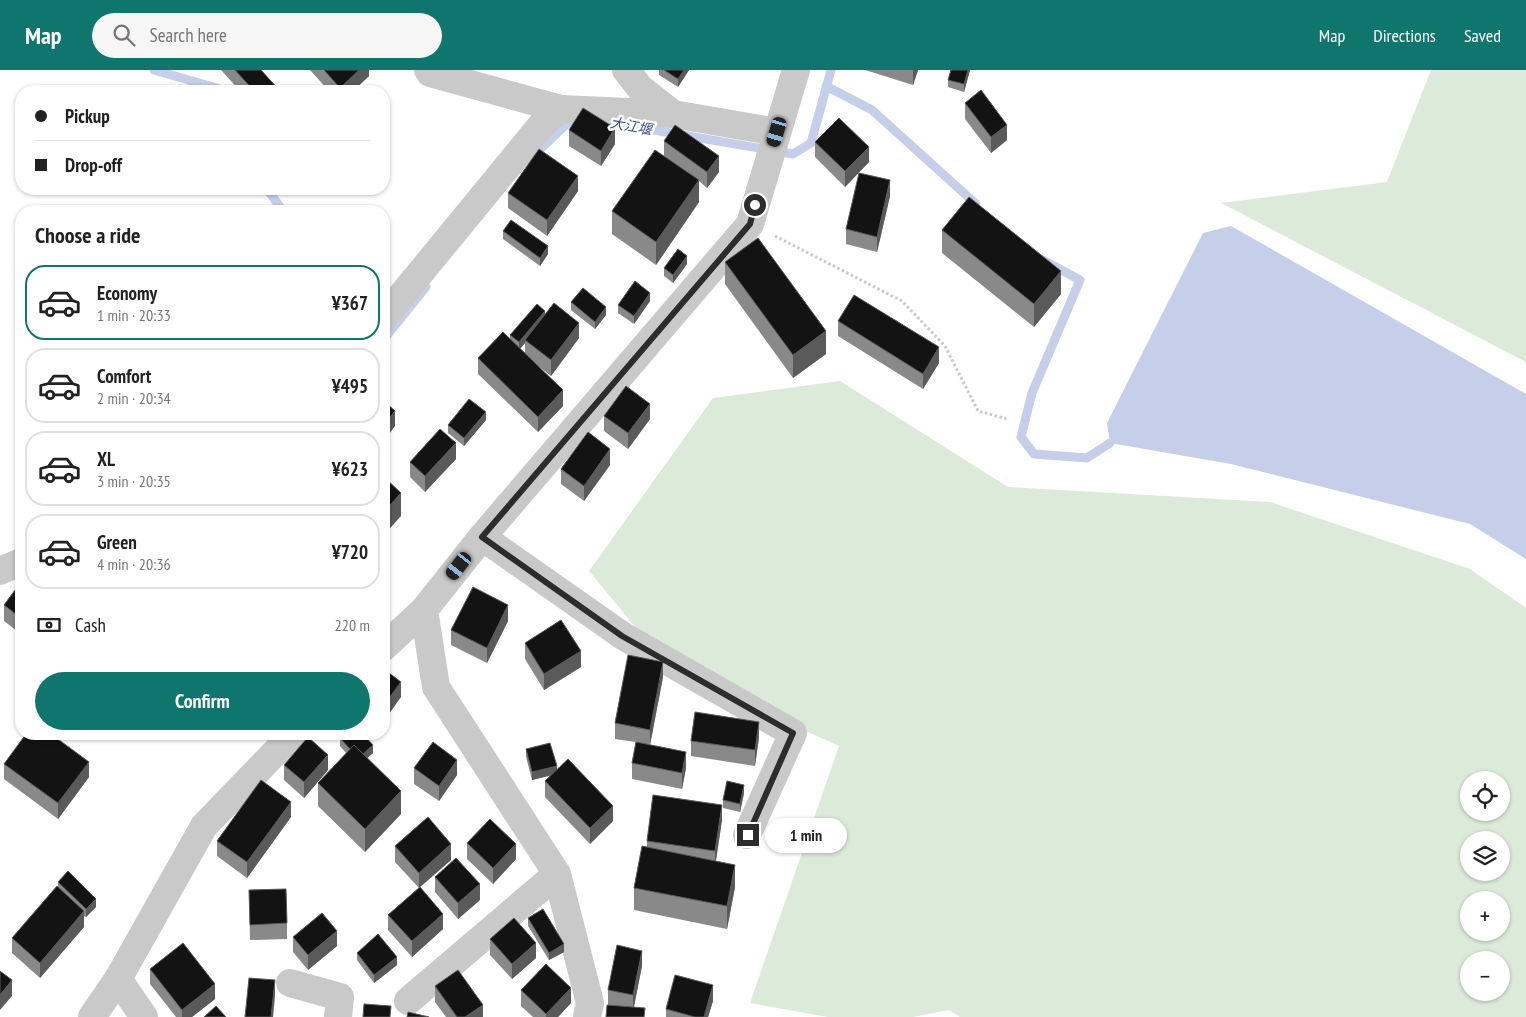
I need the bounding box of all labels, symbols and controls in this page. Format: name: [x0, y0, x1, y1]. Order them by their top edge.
search box: [92, 13, 442, 58]
text: Map: [25, 20, 62, 51]
icon: search: [110, 21, 138, 49]
text: Search here: [150, 23, 227, 47]
text: Map: [1319, 24, 1345, 47]
text: Directions: [1373, 24, 1436, 47]
text: Saved: [1464, 24, 1501, 47]
text: Pickup: [65, 104, 110, 128]
water label: 大江堰: [609, 113, 656, 139]
car: [765, 115, 788, 149]
text: Drop-off: [65, 153, 122, 177]
route start: [744, 194, 766, 216]
text: Choose a ride: [35, 221, 140, 249]
icon: car: [37, 280, 82, 325]
text: Economy: [97, 281, 157, 305]
text: ¥367: [332, 291, 368, 315]
text: 1 min · 20:33: [97, 305, 171, 325]
icon: car: [37, 363, 82, 408]
text: Comfort: [97, 364, 151, 388]
text: ¥495: [332, 374, 368, 398]
text: 2 min · 20:34: [97, 388, 171, 408]
icon: car: [37, 446, 82, 491]
text: XL: [97, 447, 115, 471]
text: ¥623: [332, 457, 368, 481]
text: 3 min · 20:35: [97, 471, 171, 491]
icon: car: [37, 529, 82, 574]
text: Green: [97, 530, 137, 554]
text: ¥720: [332, 540, 368, 564]
car: [443, 550, 474, 582]
text: 4 min · 20:36: [97, 554, 171, 574]
icon: cash: [35, 611, 63, 639]
text: Cash: [75, 613, 106, 637]
text: 220 m: [335, 615, 370, 635]
button: Confirm: [35, 672, 370, 730]
map controls: [1460, 771, 1510, 1001]
button: locate: [1460, 771, 1510, 821]
callout: 1 min: [766, 818, 848, 852]
route end: [737, 824, 759, 846]
text: 1 min: [790, 825, 822, 845]
button: layers: [1460, 831, 1510, 881]
button: +: [1460, 891, 1510, 941]
button: −: [1460, 951, 1510, 1001]

